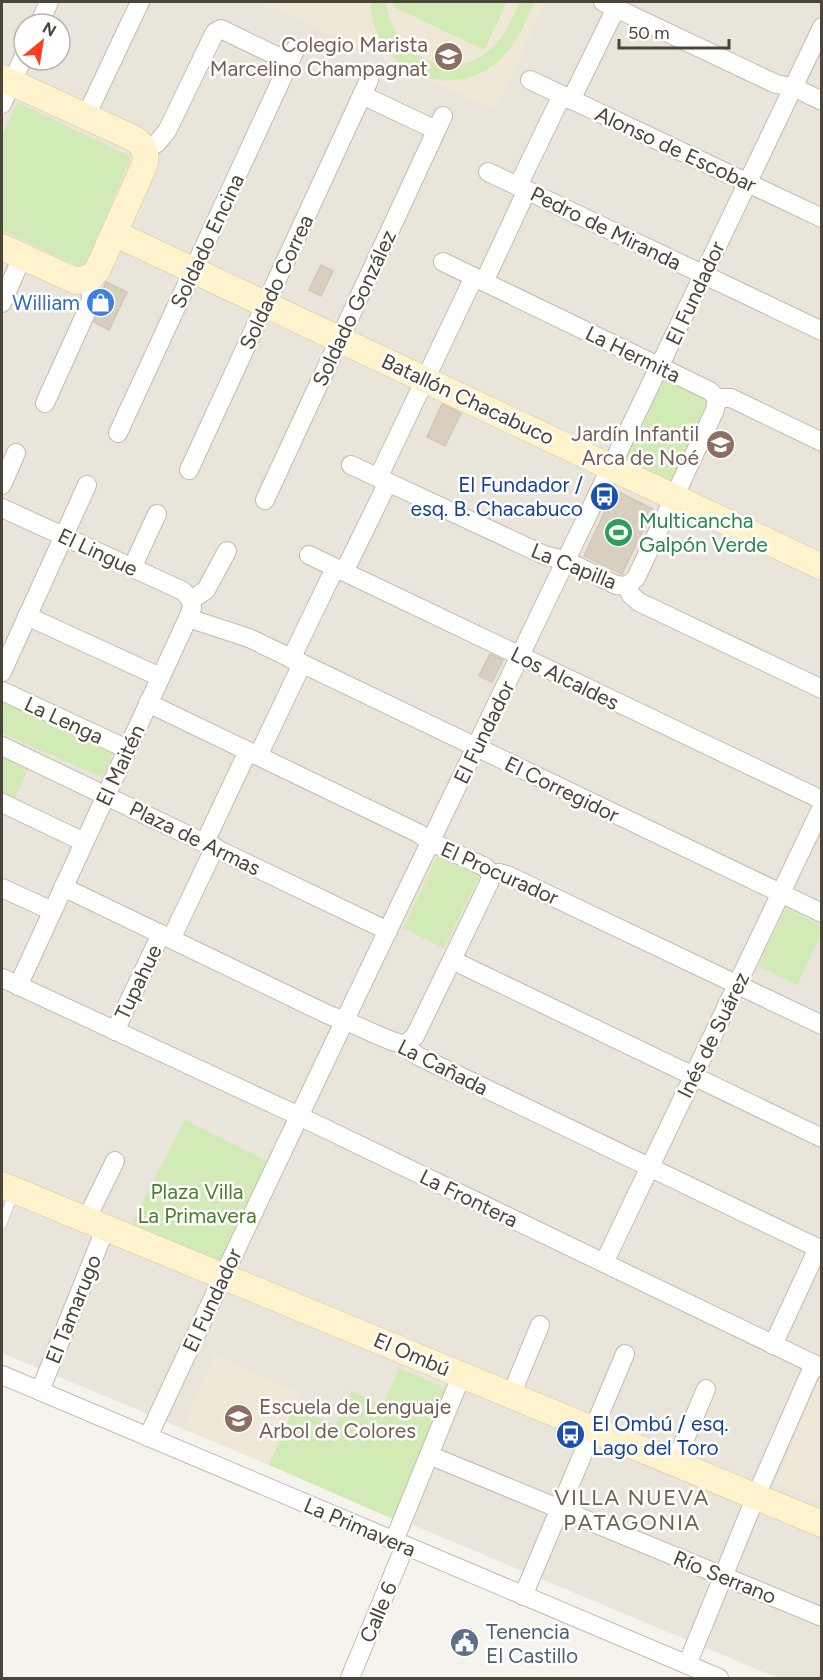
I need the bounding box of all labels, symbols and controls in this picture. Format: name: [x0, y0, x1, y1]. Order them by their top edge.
north arrow: [12, 12, 72, 72]
scale bar: [619, 12, 728, 50]
text: N: [39, 18, 59, 41]
text: 50 m: [628, 22, 670, 44]
place label: Colegio Marista Marcelino Champagnat: [210, 32, 428, 81]
school or university icon: Colegio Marista Marcelino Champagnat: [433, 40, 465, 72]
street label: Alonso de Escobar: [592, 101, 760, 197]
street label: Soldado Encina: [165, 170, 249, 312]
street label: Pedro de Miranda: [527, 181, 685, 275]
street label: Soldado Correa: [234, 211, 318, 353]
street label: Soldado González: [307, 226, 401, 390]
street label: El Fundador: [660, 237, 730, 349]
shop icon: William: [85, 286, 117, 318]
place label: William: [12, 290, 80, 315]
street label: La Hermita: [581, 320, 685, 388]
street label: Batallón Chacabuco: [378, 348, 558, 450]
place label: Jardín Infantil Arca de Noé: [571, 421, 699, 470]
school or university icon: Jardín Infantil Arca de Noé: [704, 429, 736, 461]
place label: El Fundador / esq. B. Chacabuco: [410, 472, 583, 521]
bus stop icon: El Fundador / esq. B. Chacabuco: [588, 480, 620, 512]
place label: Multicancha Galpón Verde: [639, 508, 768, 557]
sports icon: Multicancha Galpón Verde: [602, 516, 634, 548]
street label: El Lingue: [54, 523, 142, 581]
street label: La Capilla: [528, 538, 620, 594]
street label: Los Alcaldes: [507, 641, 623, 715]
street label: El Fundador: [448, 676, 520, 788]
street label: La Lenga: [21, 691, 107, 749]
street label: El Maitén: [90, 720, 150, 810]
street label: El Corregidor: [501, 751, 623, 827]
street label: Plaza de Armas: [126, 796, 264, 880]
street label: El Procurador: [437, 836, 563, 910]
street label: Tupahue: [109, 940, 167, 1024]
street label: Inés de Suárez: [672, 968, 754, 1102]
street label: La Cañada: [394, 1034, 492, 1100]
street label: La Frontera: [416, 1163, 522, 1233]
park label: Plaza Villa La Primavera: [137, 1179, 257, 1228]
street label: El Fundador: [177, 1244, 247, 1356]
street label: El Tamarugo: [40, 1251, 106, 1367]
street label: El Ombú: [370, 1327, 454, 1381]
place label: Escuela de Lenguaje Arbol de Colores: [259, 1394, 451, 1443]
school or university icon: Escuela de Lenguaje Arbol de Colores: [222, 1402, 254, 1434]
place label: El Ombú / esq. Lago del Toro: [592, 1411, 729, 1460]
bus stop icon: El Ombú / esq. Lago del Toro: [555, 1419, 587, 1451]
district label: VILLA NUEVA PATAGONIA: [554, 1484, 710, 1536]
street label: La Primavera: [300, 1492, 420, 1562]
street label: Río Serrano: [670, 1545, 780, 1609]
street label: Calle 6: [354, 1578, 402, 1646]
place label: Tenencia El Castillo: [486, 1619, 578, 1668]
public building icon: Tenencia El Castillo: [449, 1627, 481, 1659]

